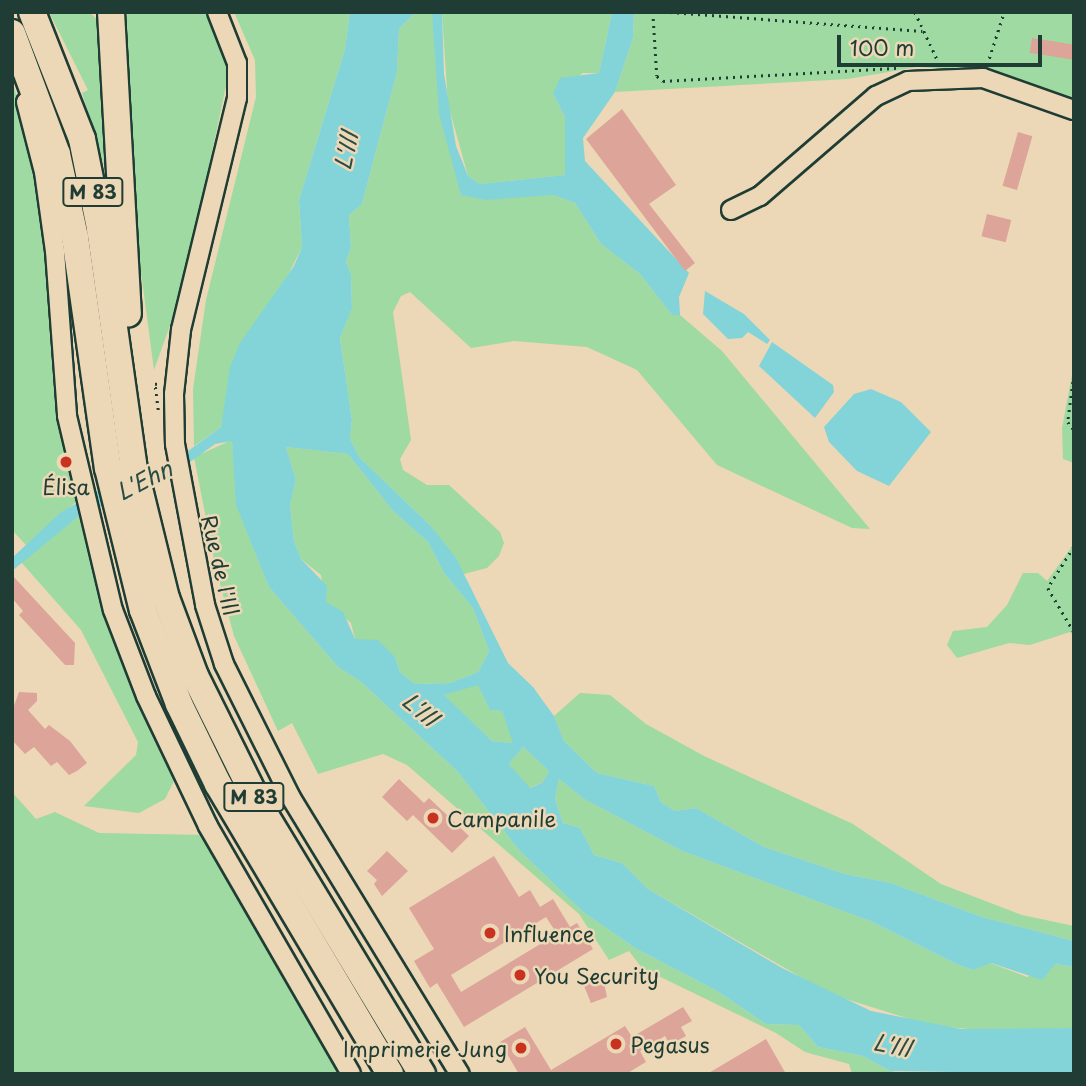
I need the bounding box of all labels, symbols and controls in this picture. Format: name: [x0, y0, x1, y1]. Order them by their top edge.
scale bar: [841, 21, 1046, 65]
text: 100 m: [850, 31, 914, 63]
water label: L'Ill: [328, 130, 364, 172]
road number: M 83: [62, 176, 124, 208]
marker: Élisa: [58, 454, 74, 470]
water label: L'Ehn: [112, 454, 176, 506]
place label: Élisa: [42, 473, 90, 499]
street label: Rue de l'Ill: [197, 511, 245, 619]
water label: L'Ill: [397, 686, 443, 732]
road number: M 83: [222, 782, 286, 812]
place label: Campanile: [447, 805, 556, 831]
marker: Campanile: [425, 810, 441, 826]
place label: Influence: [504, 920, 594, 946]
marker: Influence: [482, 925, 498, 941]
place label: You Security: [534, 962, 660, 988]
marker: You Security: [512, 967, 528, 983]
water label: L'Ill: [871, 1028, 913, 1062]
place label: Pegasus: [630, 1031, 709, 1057]
place label: Imprimerie Jung: [343, 1035, 507, 1061]
marker: Pegasus: [608, 1036, 624, 1052]
marker: Imprimerie Jung: [513, 1040, 529, 1056]

